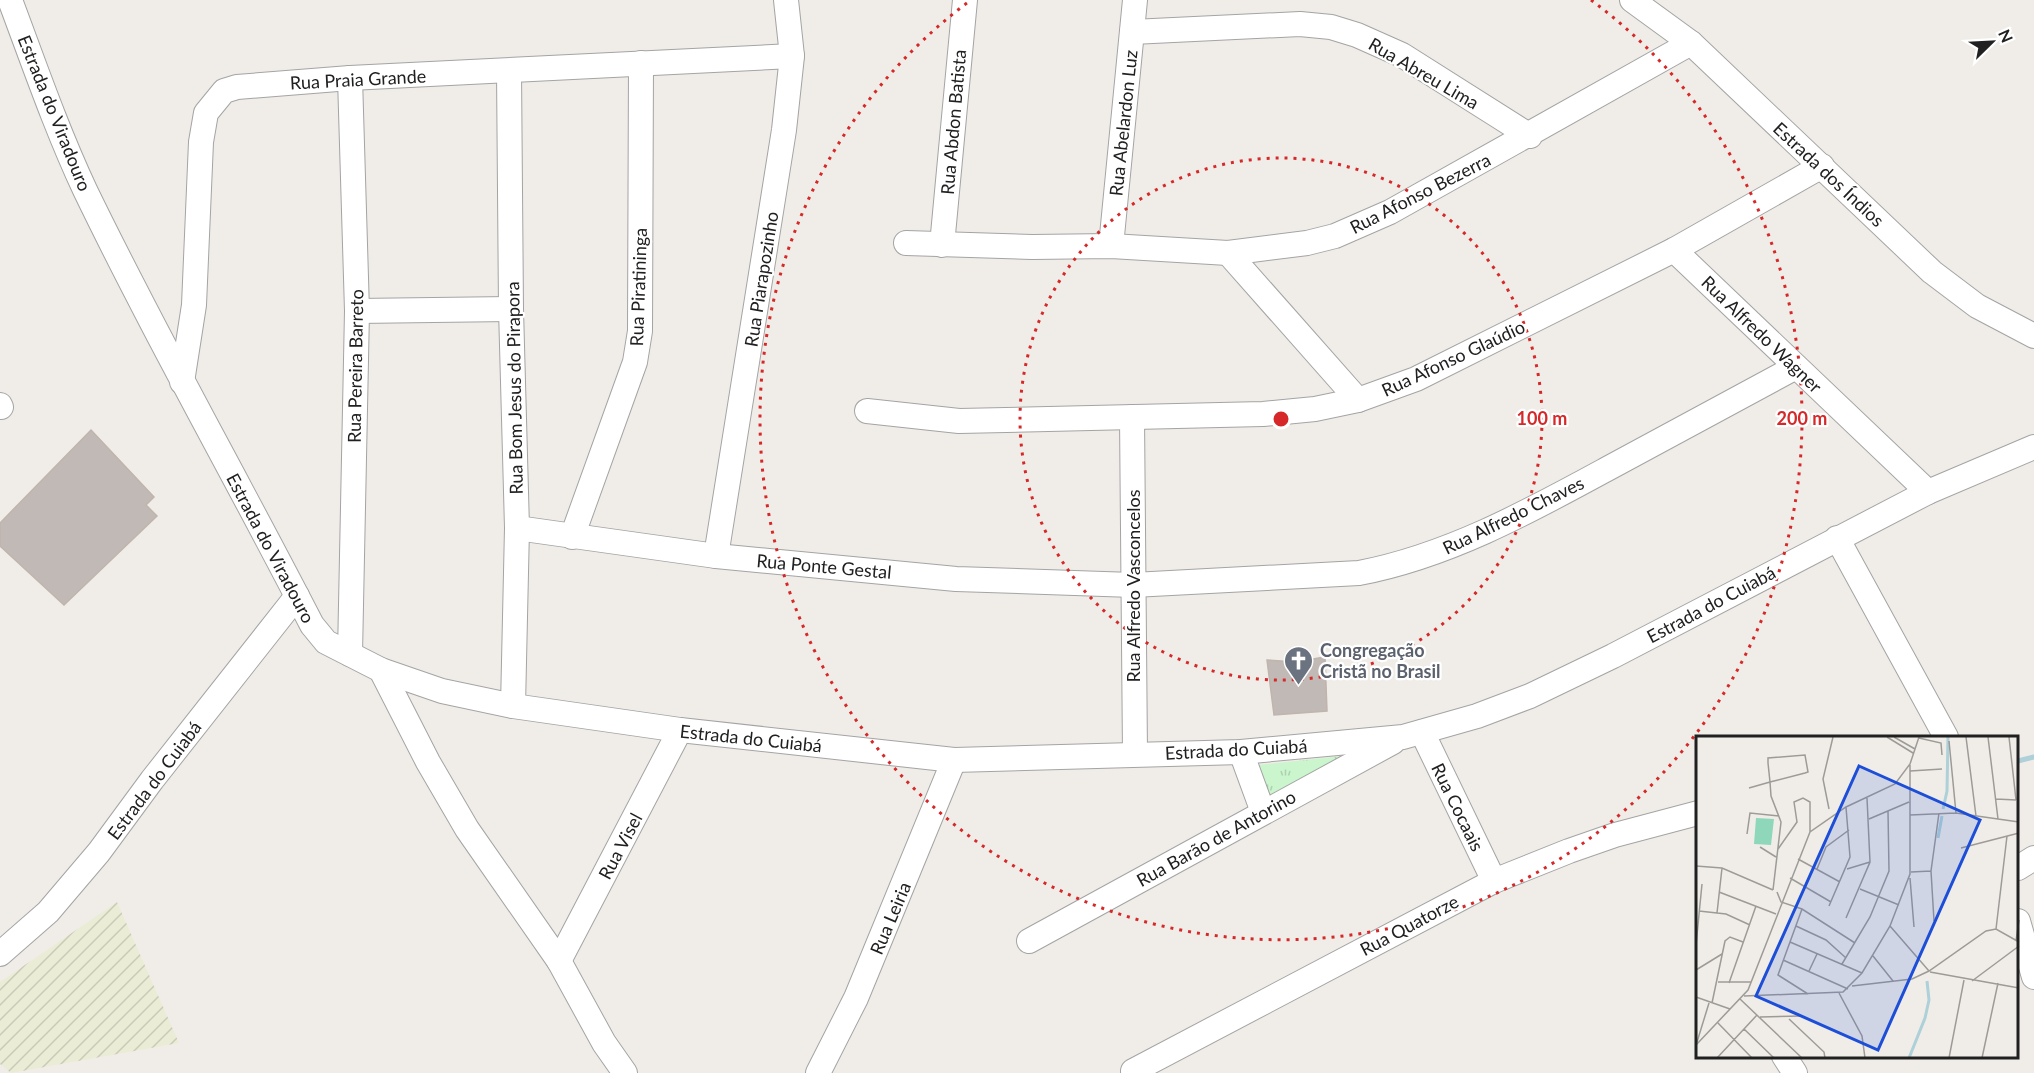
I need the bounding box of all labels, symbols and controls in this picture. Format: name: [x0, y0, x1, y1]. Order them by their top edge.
north arrow: [1962, 12, 2022, 72]
text: N: [1995, 26, 2017, 45]
street label: Estrada do Viradouro: [14, 32, 96, 194]
street label: Rua Abreu Lima: [1365, 33, 1483, 113]
street label: Rua Abdon Batista: [936, 48, 970, 196]
street label: Rua Abelardon Luz: [1104, 49, 1142, 197]
street label: Rua Praia Grande: [289, 64, 427, 94]
street label: Estrada dos Índios: [1769, 117, 1889, 231]
street label: Rua Afonso Bezerra: [1346, 148, 1494, 238]
street label: Rua Piarapozinho: [739, 210, 783, 348]
street label: Rua Piratininga: [625, 227, 651, 347]
street label: Rua Alfredo Wagner: [1697, 271, 1827, 397]
street label: Rua Bom Jesus do Pirapora: [501, 281, 527, 495]
street label: Rua Pereira Barreto: [343, 289, 367, 443]
street label: Rua Afonso Glaúdio: [1378, 315, 1528, 401]
text: 100 m: [1517, 407, 1567, 429]
text: 200 m: [1777, 407, 1827, 429]
centre of rings: [1271, 409, 1291, 429]
street label: Estrada do Viradouro: [222, 469, 320, 627]
street label: Rua Alfredo Chaves: [1439, 471, 1587, 559]
street label: Rua Alfredo Vasconcelos: [1122, 489, 1144, 683]
street label: Rua Ponte Gestal: [756, 549, 892, 583]
street label: Estrada do Cuiabá: [1643, 561, 1779, 647]
place label: Congregação Cristã no Brasil: [1320, 639, 1441, 682]
church icon: Congregação Cristã no Brasil: [1283, 644, 1315, 686]
street label: Estrada do Cuiabá: [102, 716, 206, 844]
street label: Estrada do Cuiabá: [679, 720, 823, 756]
street label: Estrada do Cuiabá: [1164, 734, 1308, 764]
inset map: [1696, 736, 2019, 1058]
street label: Rua Cocaais: [1427, 759, 1489, 855]
street label: Rua Barão de Antorino: [1133, 785, 1299, 891]
street label: Rua Visel: [593, 809, 647, 883]
street label: Rua Leiria: [865, 878, 915, 958]
street label: Rua Quatorze: [1356, 890, 1462, 960]

